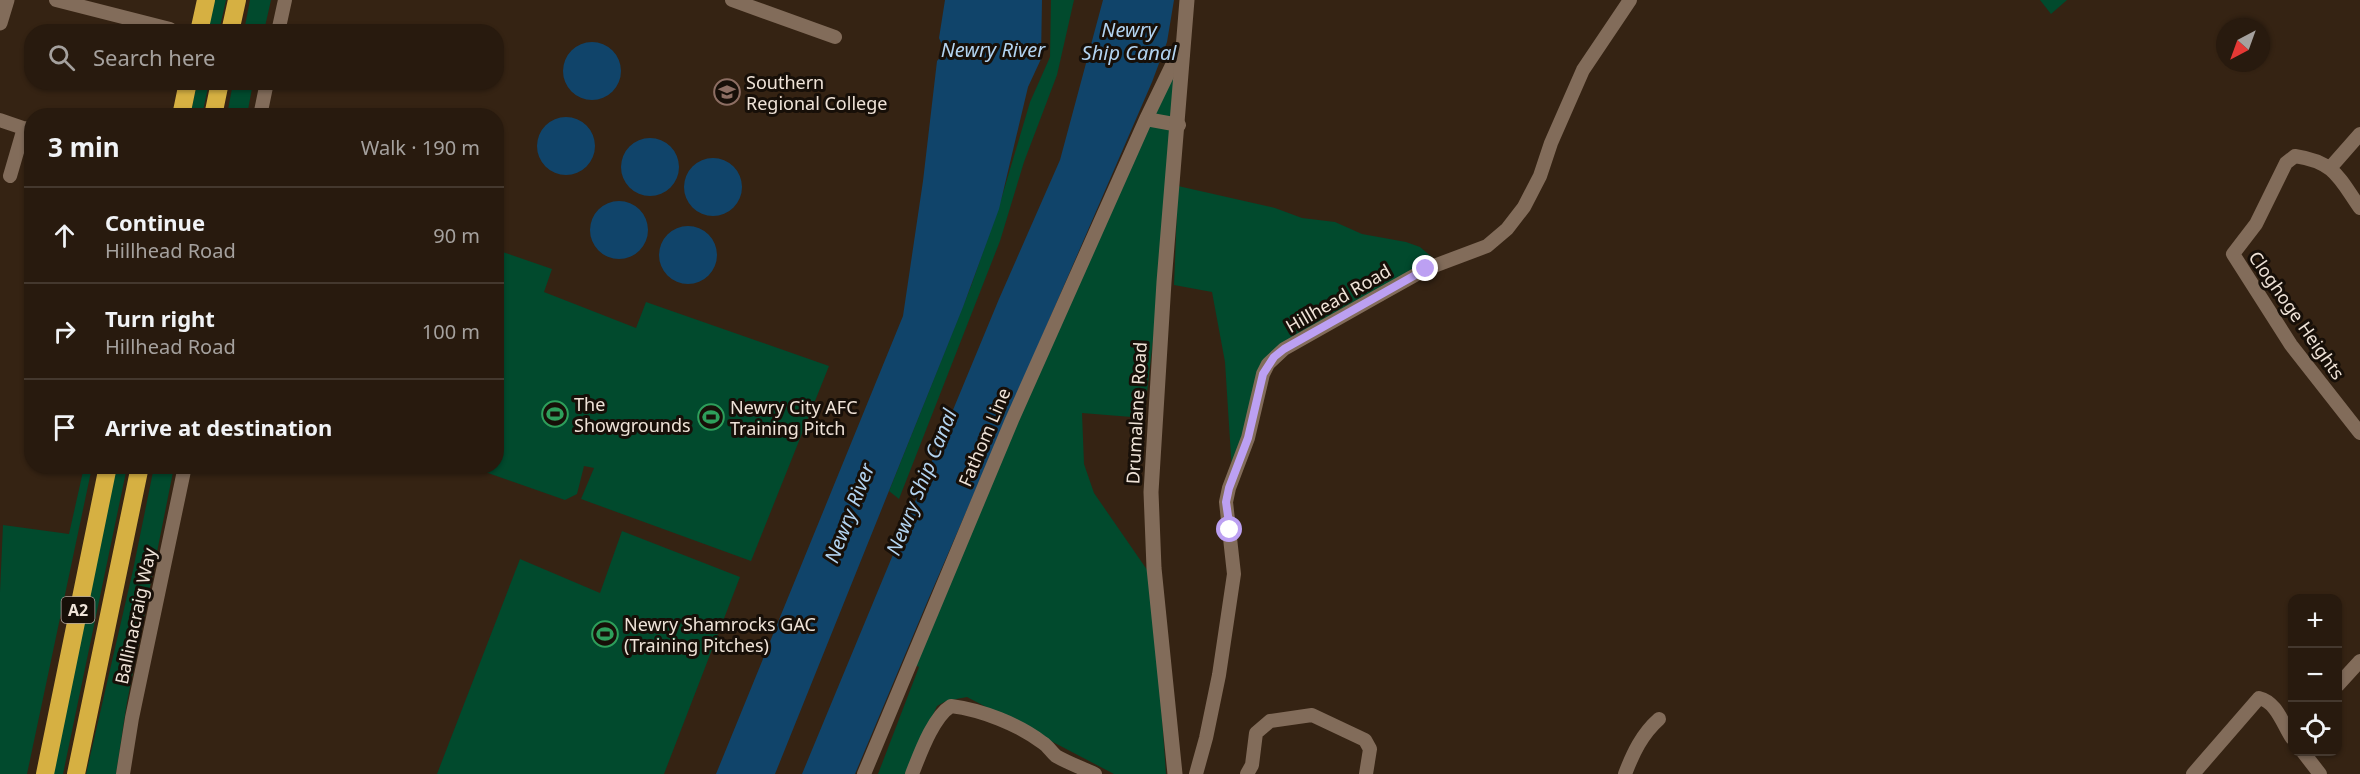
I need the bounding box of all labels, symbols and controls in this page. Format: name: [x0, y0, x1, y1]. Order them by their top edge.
water label: Newry Ship Canal: [1082, 16, 1177, 66]
north arrow: [2216, 18, 2270, 72]
search box: [24, 24, 504, 90]
water label: Newry River: [941, 36, 1046, 63]
icon: search: [45, 41, 78, 74]
text: Search here: [93, 42, 215, 72]
place label: Southern Regional College: [746, 70, 887, 115]
school or university icon: Southern Regional College: [712, 77, 742, 107]
text: 3 min: [48, 129, 120, 165]
text: Walk · 190 m: [361, 134, 480, 161]
text: Continue: [105, 207, 205, 237]
icon: ahead: [48, 219, 81, 252]
text: 90 m: [433, 222, 480, 249]
text: Hillhead Road: [105, 237, 236, 264]
street label: Cloghoge Heights: [2244, 246, 2350, 384]
route end: [1412, 255, 1438, 281]
street label: Hillhead Road: [1281, 258, 1395, 338]
text: Turn right: [105, 303, 215, 333]
icon: right: [48, 315, 81, 348]
text: 100 m: [422, 318, 480, 345]
text: Hillhead Road: [105, 333, 236, 360]
street label: Drumalane Road: [1120, 341, 1152, 485]
street label: Fathom Line: [952, 384, 1016, 490]
place label: The Showgrounds: [574, 392, 691, 437]
place label: Newry City AFC Training Pitch: [730, 395, 858, 440]
sports icon: The Showgrounds: [540, 399, 570, 429]
sports icon: Newry City AFC Training Pitch: [696, 402, 726, 432]
water label: Newry Ship Canal: [879, 404, 963, 559]
icon: arrive: [48, 411, 81, 444]
text: Arrive at destination: [105, 412, 332, 442]
water label: Newry River: [818, 458, 881, 567]
route start: [1216, 516, 1242, 542]
street label: Ballinacraig Way: [109, 545, 161, 686]
map controls: [2288, 594, 2342, 756]
button: +: [2288, 594, 2342, 648]
road number: A2: [62, 597, 94, 623]
place label: Newry Shamrocks GAC (Training Pitches): [624, 612, 816, 657]
sports icon: Newry Shamrocks GAC (Training Pitches): [590, 619, 620, 649]
button: −: [2288, 648, 2342, 702]
button: locate: [2288, 702, 2342, 756]

